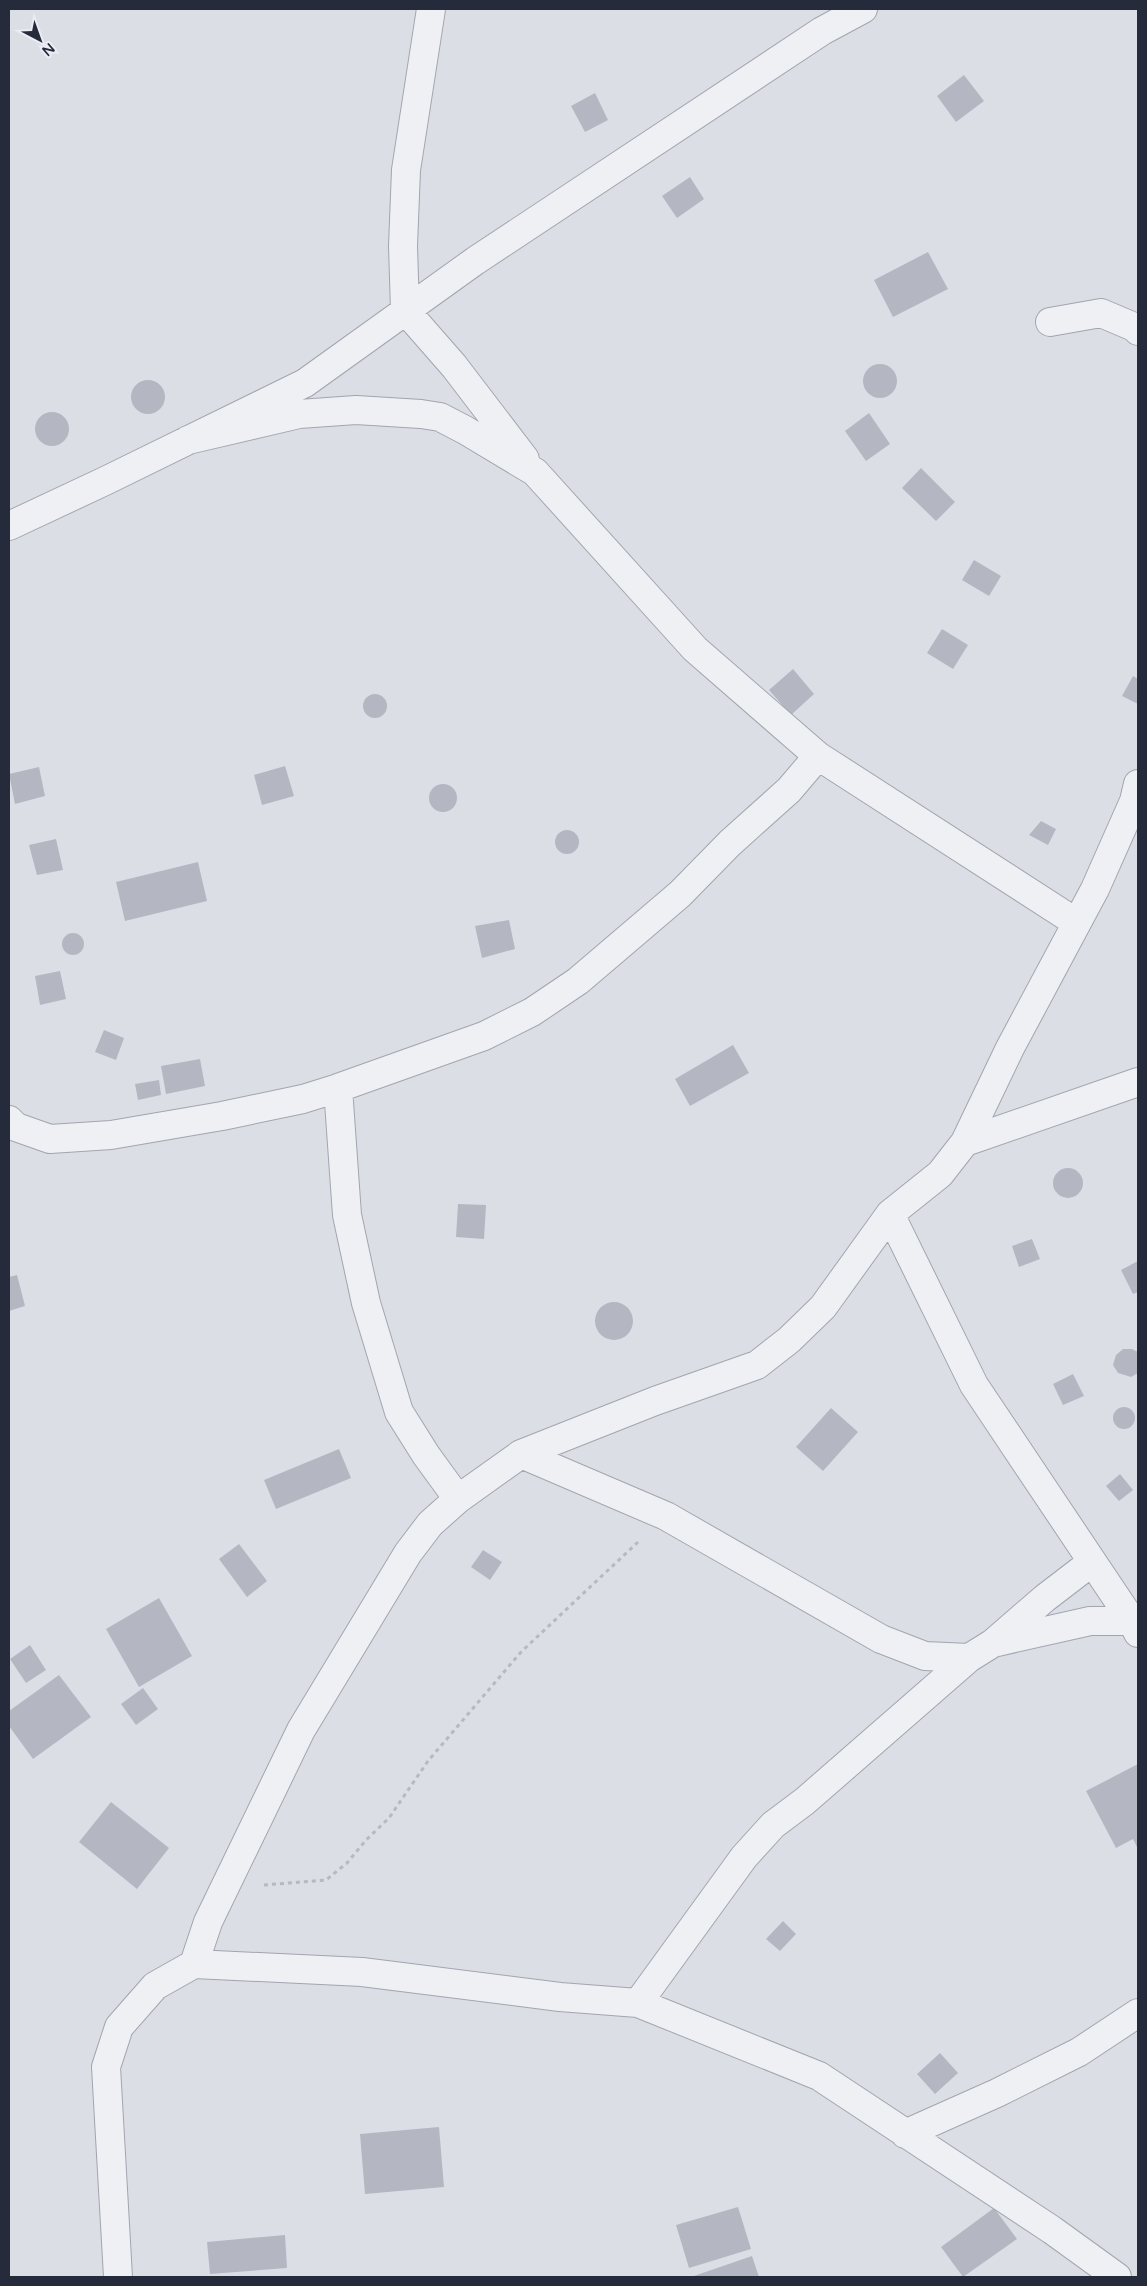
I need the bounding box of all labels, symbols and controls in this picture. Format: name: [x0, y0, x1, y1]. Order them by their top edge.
north arrow: [15, 15, 65, 65]
text: N: [38, 39, 58, 60]

